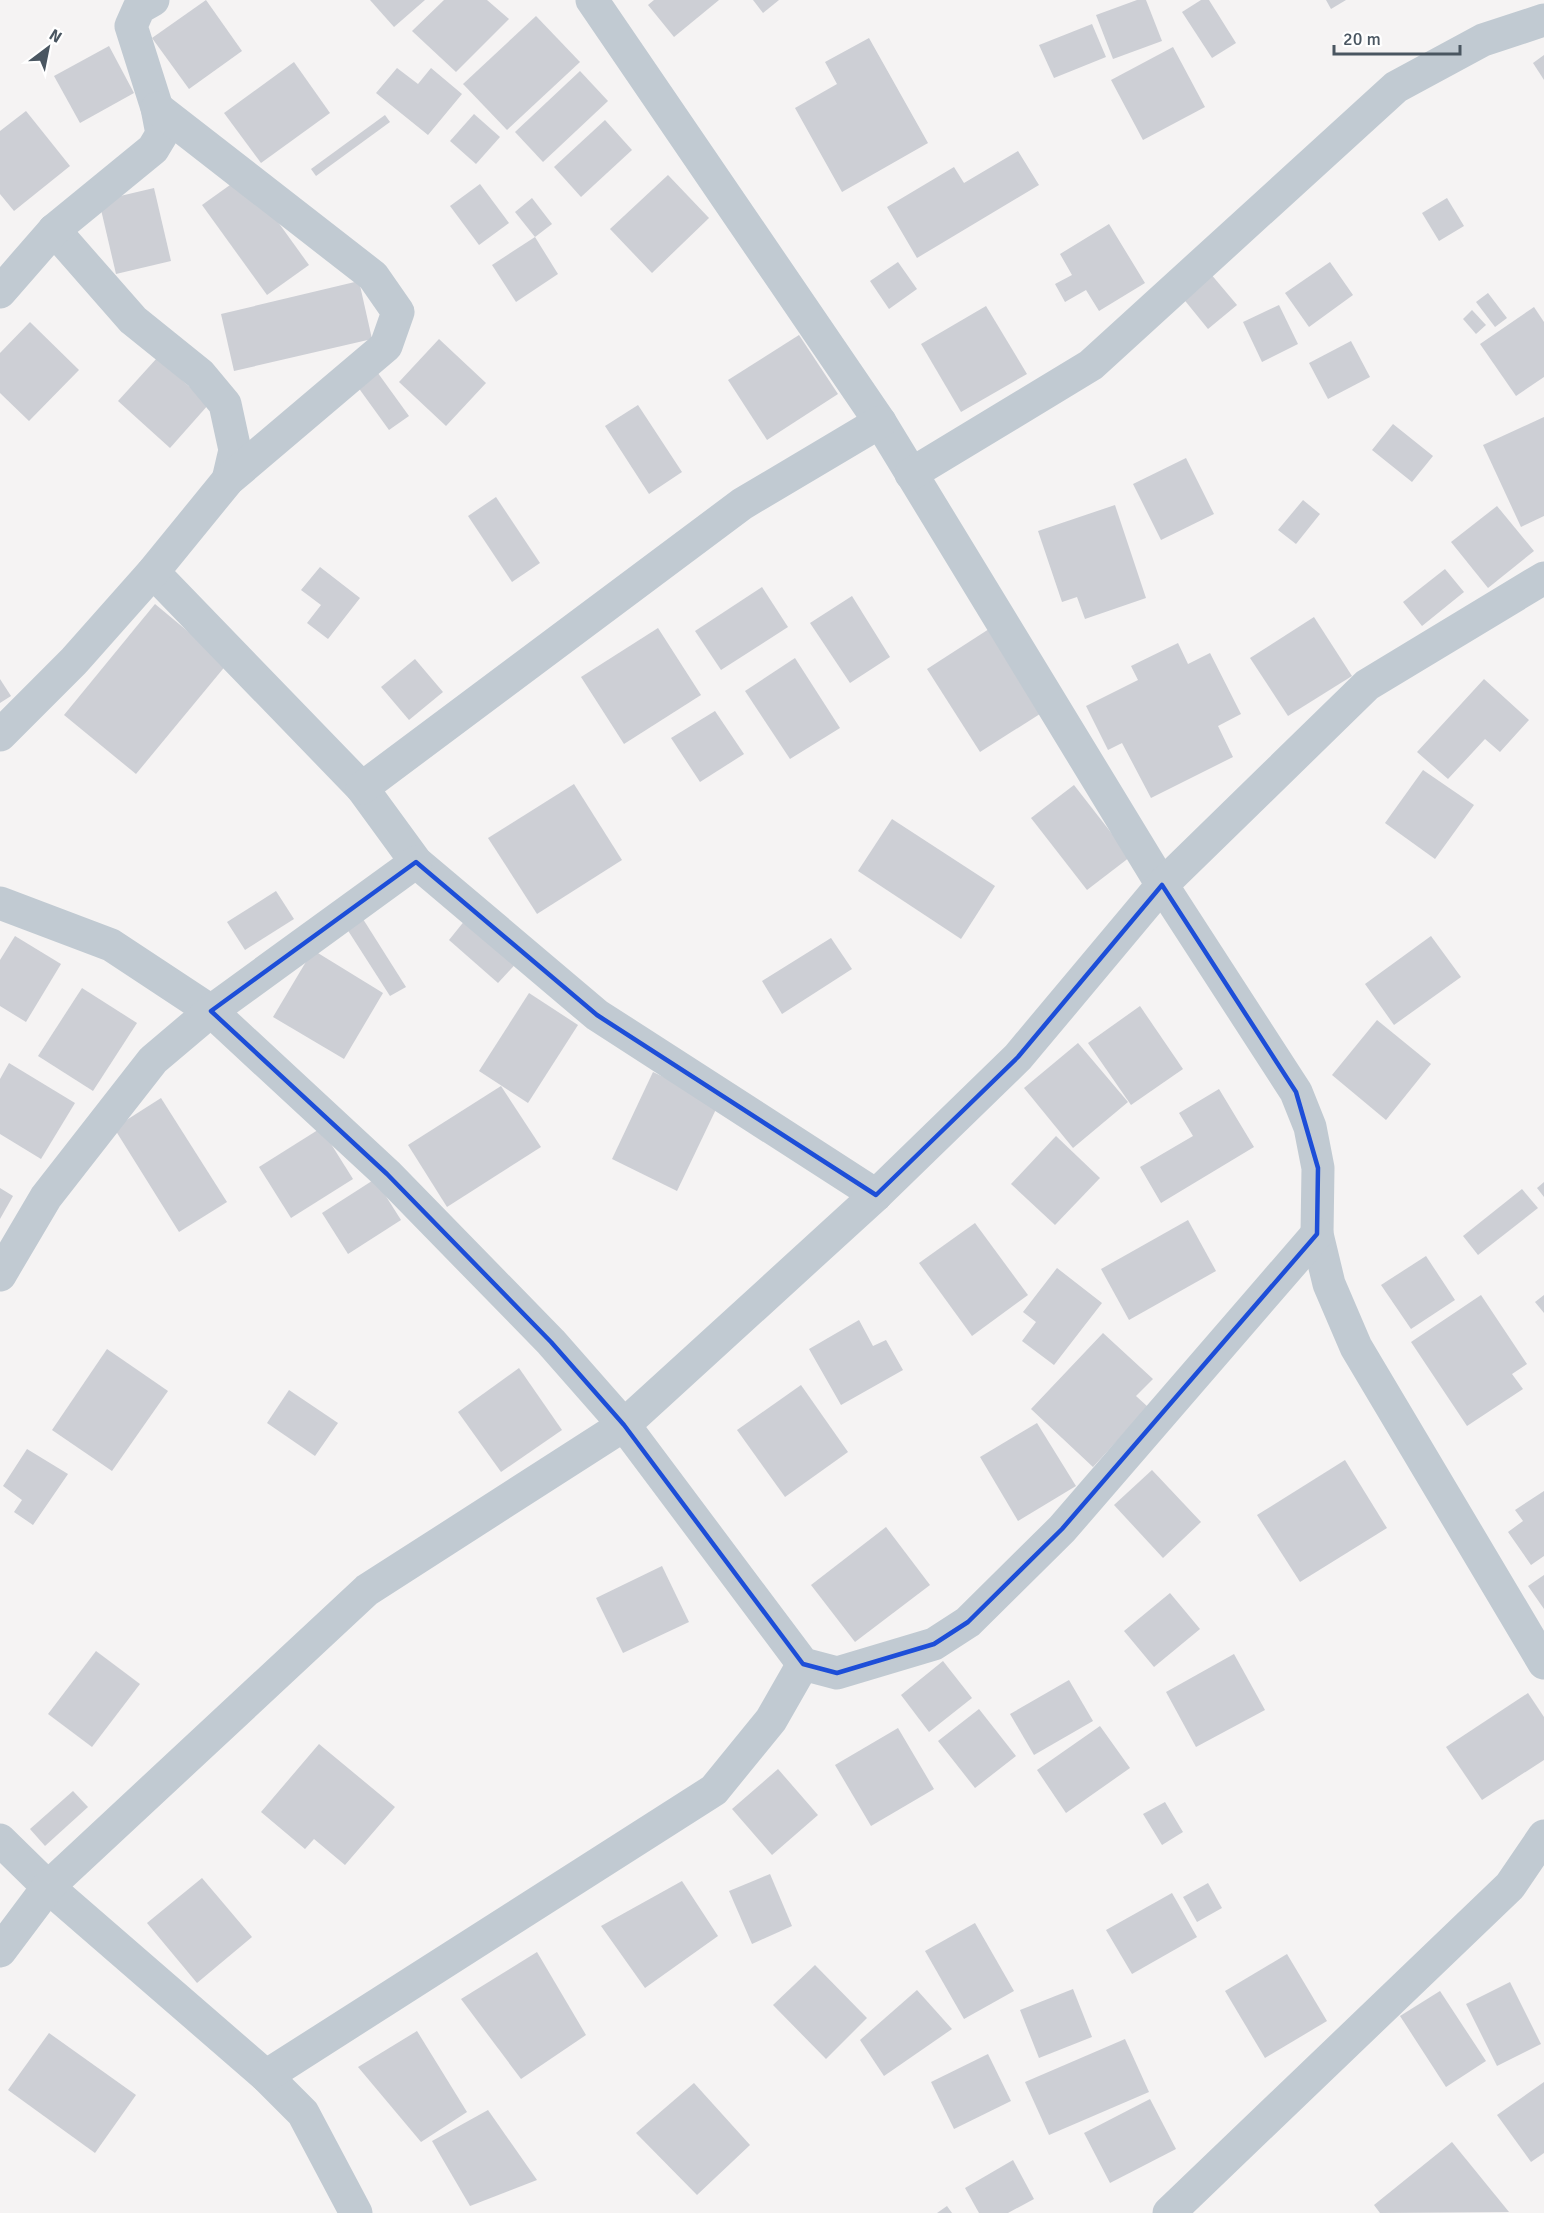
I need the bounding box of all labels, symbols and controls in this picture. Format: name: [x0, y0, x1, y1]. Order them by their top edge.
north arrow: [18, 18, 78, 78]
scale bar: [1334, 18, 1460, 56]
text: N: [45, 25, 65, 48]
text: 20 m: [1343, 28, 1381, 50]

